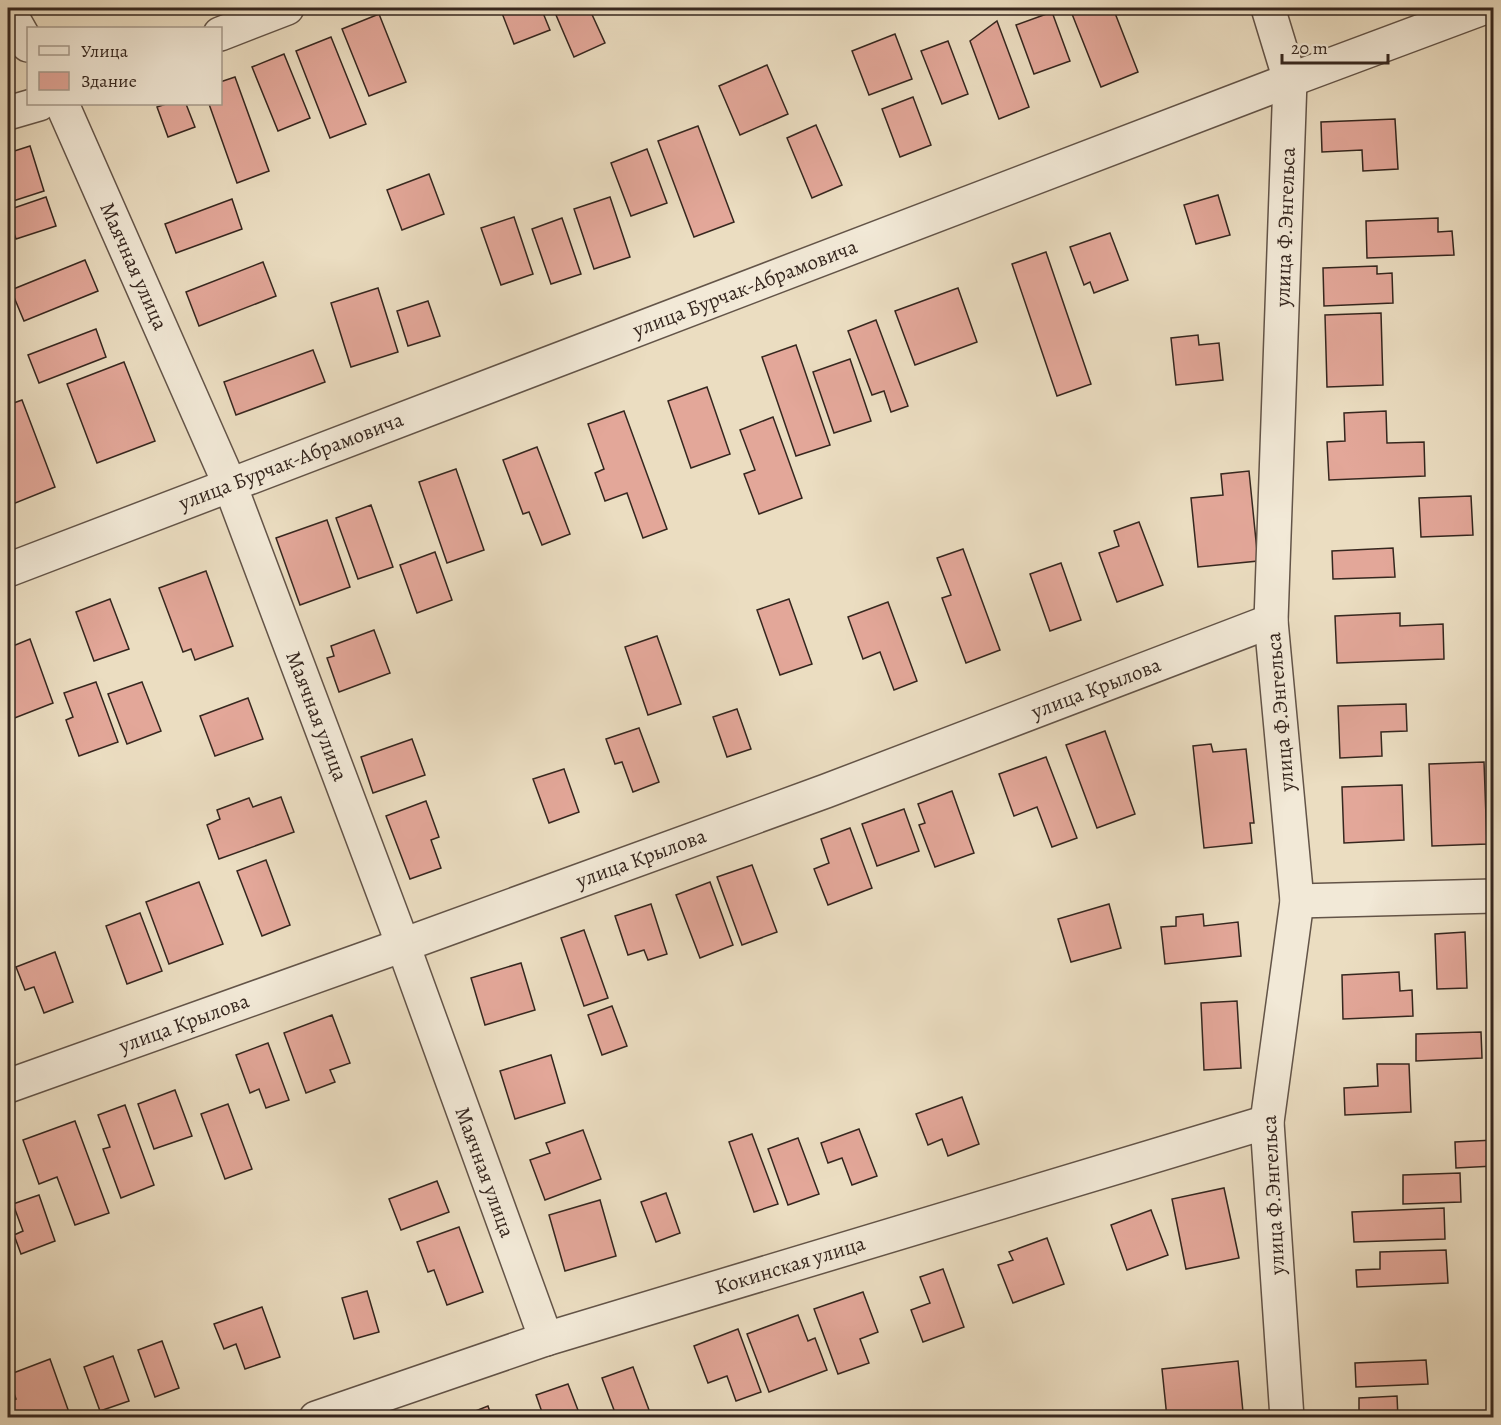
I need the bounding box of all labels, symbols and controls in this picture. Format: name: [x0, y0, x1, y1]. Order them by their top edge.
legend: [27, 27, 222, 105]
scale bar: [1282, 27, 1388, 65]
text: 20 m: [1291, 36, 1328, 60]
text: Улица: [81, 39, 129, 63]
text: Здание: [81, 69, 137, 93]
street label: улица Ф.Энгельса: [1268, 146, 1302, 308]
street label: Маячная улица: [93, 198, 175, 335]
street label: улица Бурчак-Абрамовича: [628, 232, 862, 344]
street label: улица Бурчак-Абрамовича: [174, 405, 408, 517]
street label: улица Ф.Энгельса: [1259, 631, 1301, 794]
street label: Маячная улица: [279, 647, 355, 785]
street label: улица Крылова: [1026, 650, 1165, 726]
street label: улица Крылова: [571, 821, 710, 895]
street label: улица Крылова: [114, 986, 253, 1060]
street label: Маячная улица: [448, 1103, 522, 1242]
street label: улица Ф.Энгельса: [1255, 1114, 1291, 1277]
street label: Кокинская улица: [711, 1229, 869, 1301]

